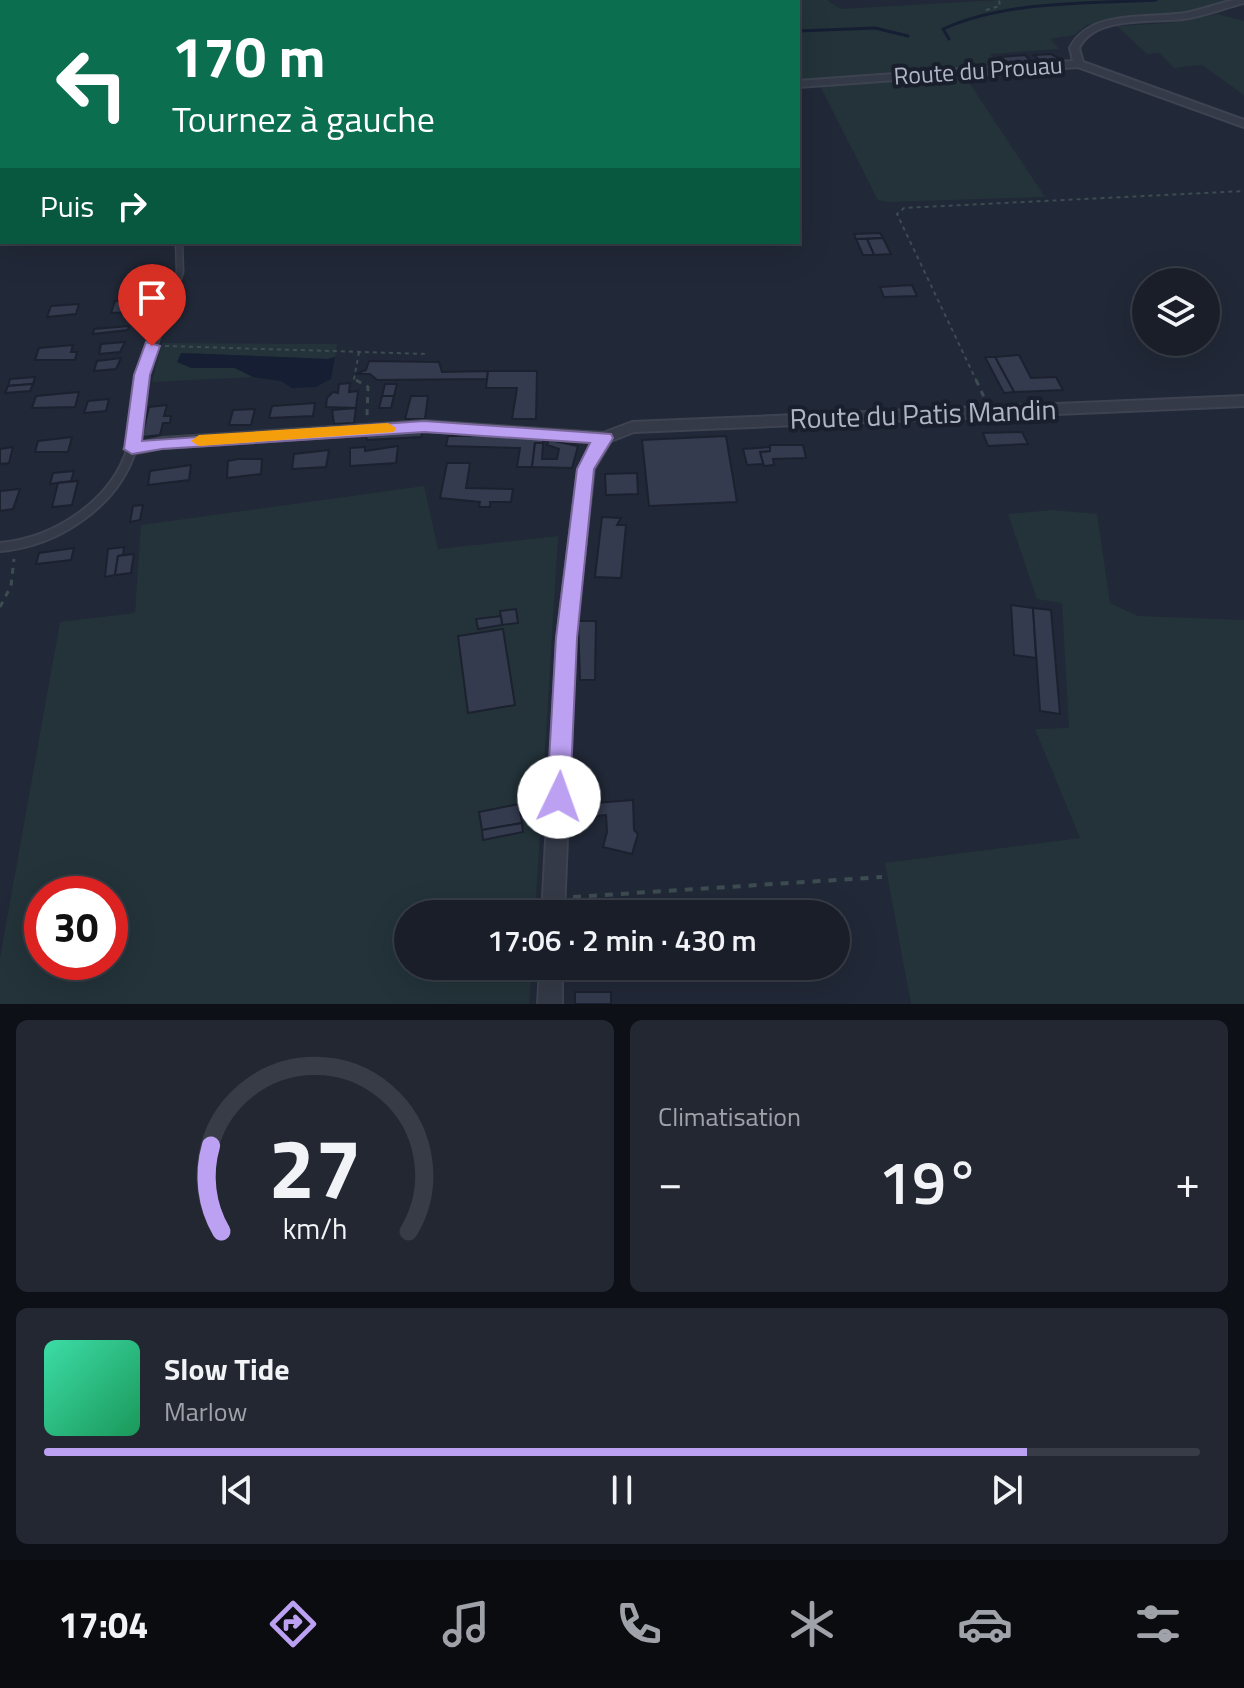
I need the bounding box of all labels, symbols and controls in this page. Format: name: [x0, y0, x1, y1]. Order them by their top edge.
text: 170 m: [172, 14, 325, 99]
icon: left: [40, 32, 144, 136]
street label: Route du Prouau: [892, 46, 1063, 94]
text: Tournez à gauche: [172, 91, 435, 146]
text: Puis: [40, 183, 94, 229]
icon: right: [110, 184, 154, 228]
pin: [118, 264, 186, 346]
map controls: [1132, 268, 1220, 356]
button: layers: [1132, 268, 1220, 356]
icon: arrive: [130, 276, 174, 320]
street label: Route du Patis Mandin: [789, 387, 1057, 440]
position arrow: [517, 755, 601, 839]
speed limit sign: 30: [24, 876, 128, 980]
text: 17:06 · 2 min · 430 m: [487, 917, 757, 963]
text: Climatisation: [658, 1097, 801, 1136]
text: 27: [268, 1104, 362, 1230]
text: 19°: [879, 1136, 979, 1227]
text: −: [658, 1148, 683, 1215]
text: +: [1175, 1148, 1200, 1215]
text: km/h: [283, 1207, 347, 1250]
text: Slow Tide: [164, 1346, 289, 1392]
text: Marlow: [164, 1392, 247, 1431]
icon: previous: [215, 1468, 259, 1512]
icon: pause: [600, 1468, 644, 1512]
icon: next: [985, 1468, 1029, 1512]
icon: directions: [265, 1596, 321, 1652]
icon: music: [438, 1596, 494, 1652]
icon: phone: [611, 1596, 667, 1652]
icon: climate: [784, 1596, 840, 1652]
icon: car: [957, 1596, 1013, 1652]
icon: filters: [1130, 1596, 1186, 1652]
text: 17:04: [58, 1597, 148, 1652]

